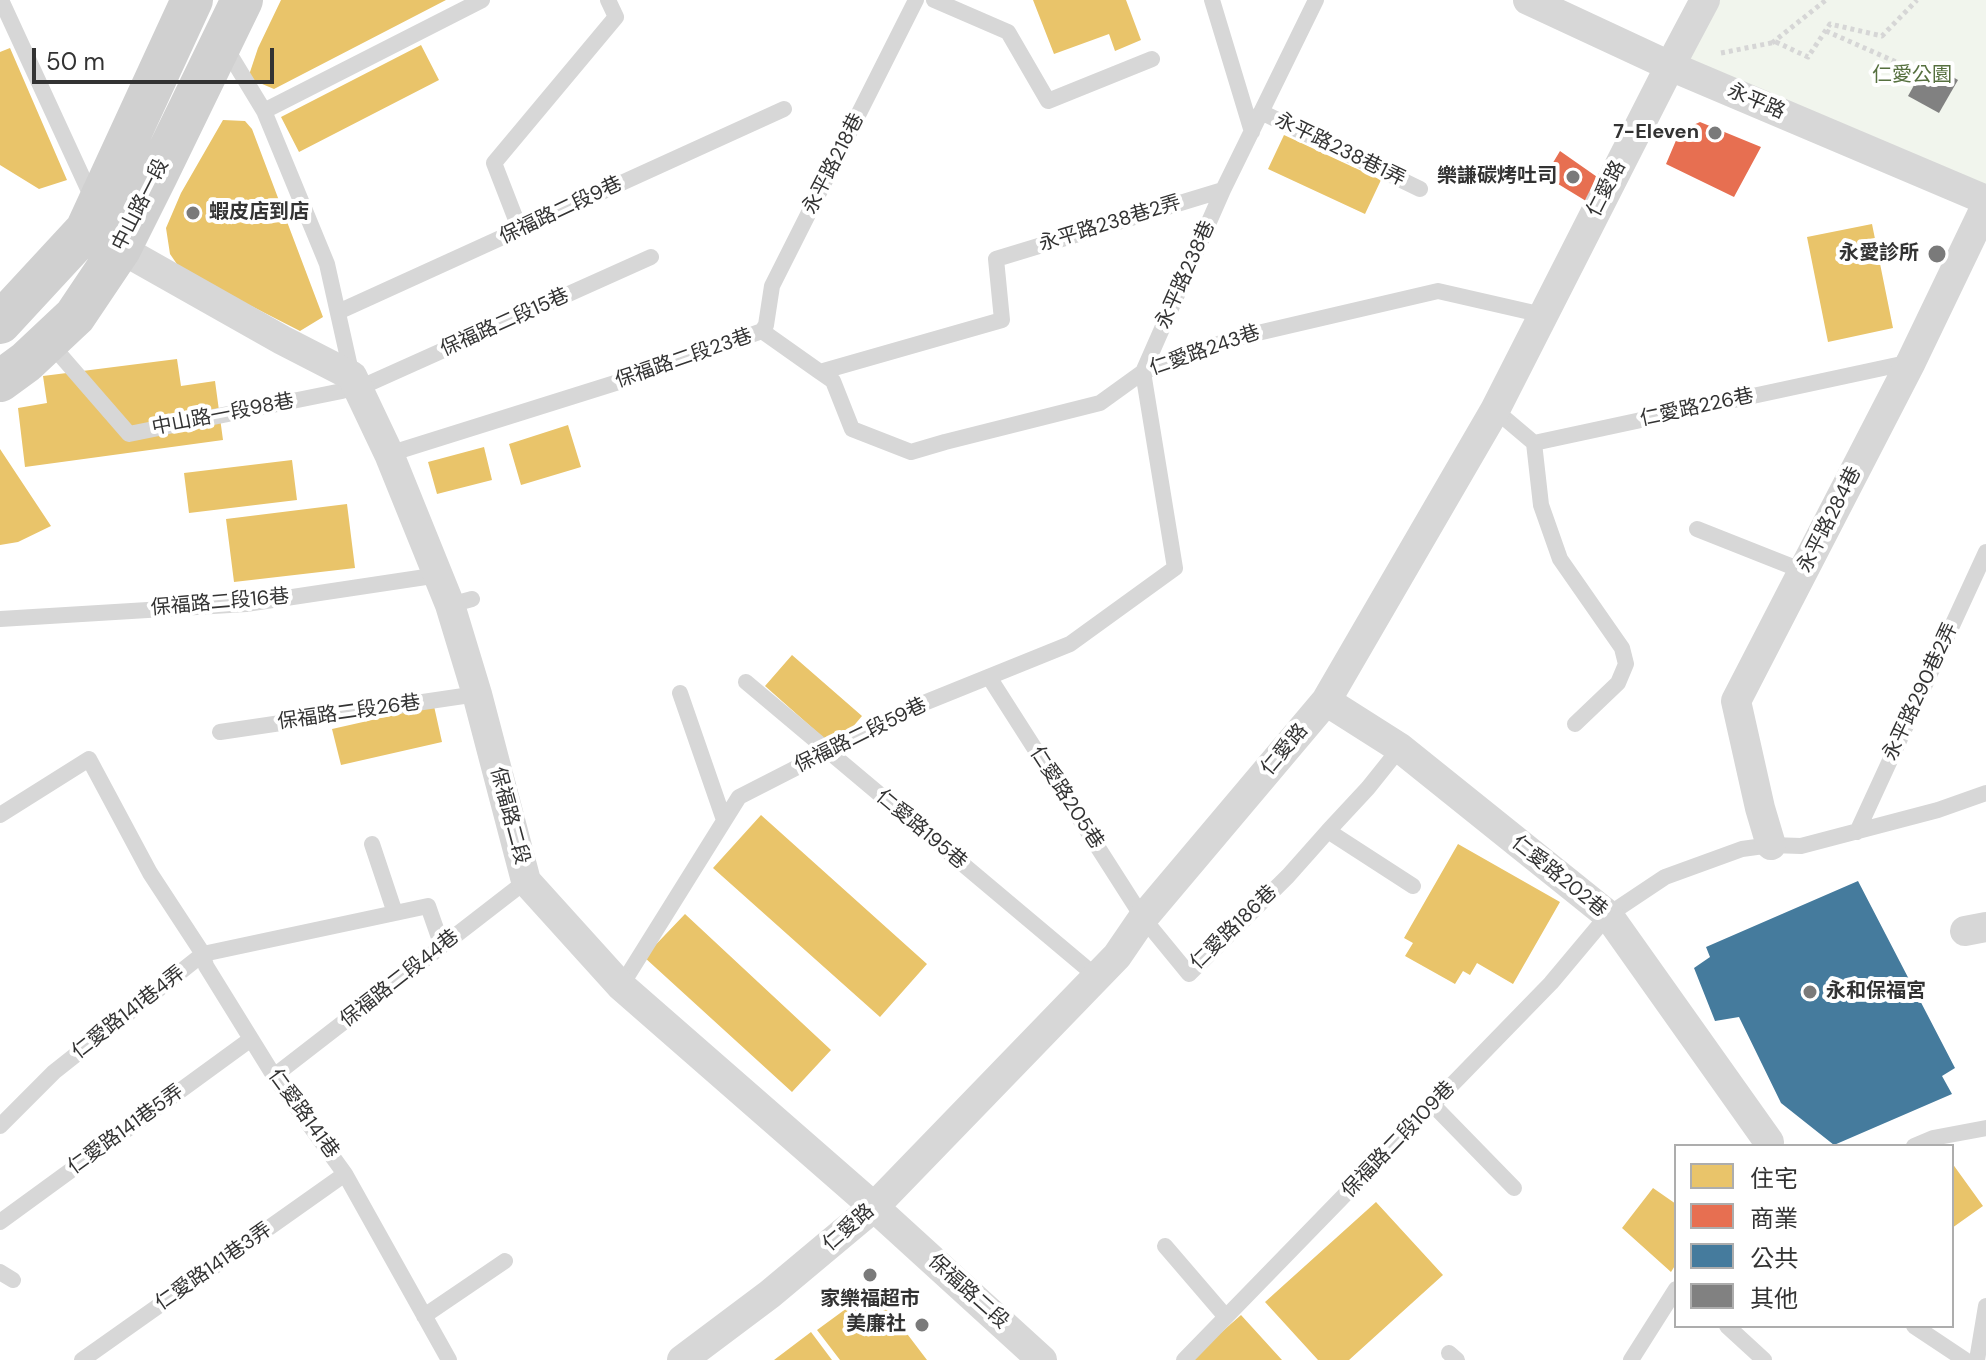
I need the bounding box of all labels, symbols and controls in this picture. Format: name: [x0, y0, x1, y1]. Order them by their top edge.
scale bar: [36, 32, 278, 82]
text: 50 m: [46, 46, 105, 77]
park label: 仁愛公園: [1872, 64, 1952, 88]
street label: 永平路: [1724, 79, 1788, 125]
street label: 永平路238巷1弄: [1271, 108, 1409, 192]
street label: 永平路218巷: [798, 110, 870, 218]
place label: 7-Eleven: [1613, 121, 1699, 145]
marker: 7-Eleven: [1706, 124, 1724, 142]
street label: 中山路一段: [108, 155, 174, 255]
street label: 仁愛路: [1583, 157, 1631, 221]
place label: 樂謙碳烤吐司: [1437, 165, 1557, 189]
marker: 樂謙碳烤吐司: [1564, 168, 1582, 186]
street label: 保福路二段9巷: [496, 172, 626, 250]
street label: 永平路238巷2弄: [1036, 191, 1184, 257]
place label: 蝦皮店到店: [209, 201, 309, 225]
marker: 蝦皮店到店: [184, 204, 202, 222]
street label: 永平路238巷: [1152, 217, 1220, 333]
place label: 永愛診所: [1839, 242, 1919, 266]
marker: 永愛診所: [1926, 243, 1948, 265]
street label: 保福路二段15巷: [437, 284, 573, 362]
street label: 仁愛路243巷: [1147, 321, 1263, 381]
street label: 保福路二段23巷: [612, 324, 756, 394]
street label: 仁愛路226巷: [1638, 384, 1756, 432]
street label: 中山路一段98巷: [150, 389, 296, 441]
street label: 永平路284巷: [1793, 463, 1867, 577]
street label: 保福路二段16巷: [150, 585, 290, 621]
street label: 永平路290巷2弄: [1879, 619, 1963, 765]
street label: 保福路二段26巷: [276, 691, 422, 735]
street label: 保福路二段59巷: [791, 694, 931, 778]
street label: 仁愛路: [1257, 719, 1313, 781]
street label: 仁愛路205巷: [1024, 742, 1108, 854]
street label: 保福路二段: [484, 765, 534, 867]
street label: 仁愛路195巷: [871, 785, 971, 875]
street label: 仁愛路202巷: [1506, 831, 1612, 923]
street label: 仁愛路186巷: [1186, 881, 1282, 975]
street label: 保福路二段44巷: [336, 925, 464, 1033]
street label: 仁愛路141巷4弄: [68, 961, 190, 1065]
place label: 永和保福宮: [1826, 980, 1926, 1004]
marker: 永和保福宮: [1801, 983, 1819, 1001]
street label: 仁愛路141巷: [263, 1065, 343, 1163]
street label: 保福路二段109巷: [1337, 1077, 1461, 1203]
street label: 仁愛路141巷5弄: [64, 1080, 188, 1180]
legend: [1674, 1144, 1954, 1328]
text: 住宅: [1750, 1163, 1798, 1194]
street label: 仁愛路: [818, 1199, 880, 1257]
text: 商業: [1750, 1203, 1798, 1234]
street label: 仁愛路141巷3弄: [151, 1218, 277, 1316]
text: 公共: [1750, 1243, 1798, 1274]
street label: 保福路二段: [923, 1250, 1013, 1334]
marker: 家樂福超市: [861, 1266, 879, 1284]
text: 其他: [1750, 1283, 1798, 1314]
place label: 家樂福超市: [820, 1288, 920, 1312]
place label: 美廉社: [846, 1313, 906, 1337]
marker: 美廉社: [913, 1316, 931, 1334]

